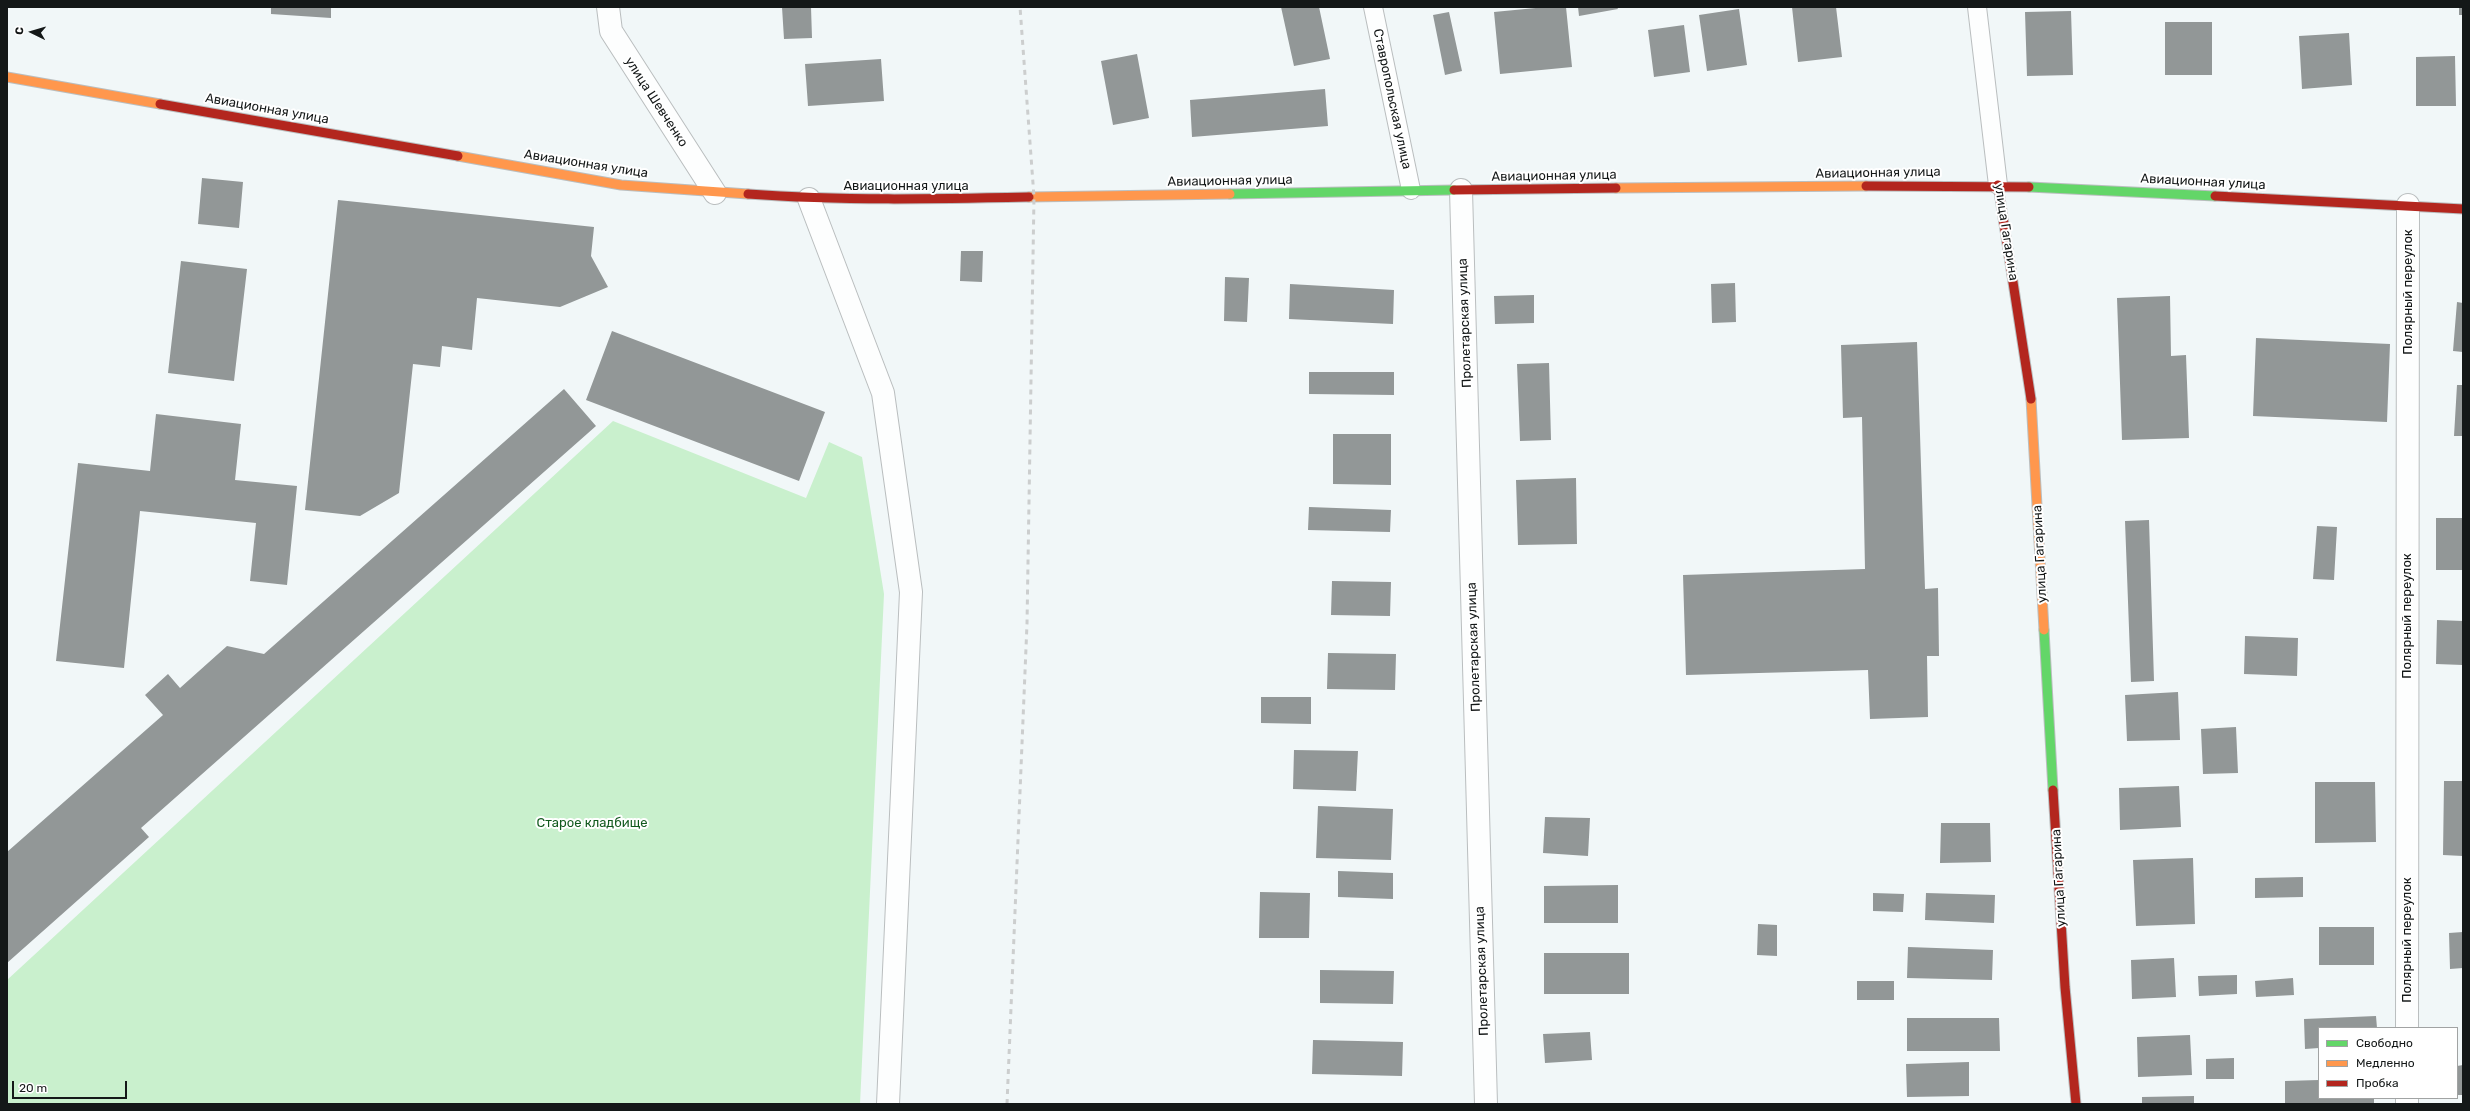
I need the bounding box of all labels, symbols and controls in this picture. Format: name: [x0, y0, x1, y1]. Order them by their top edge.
north arrow: [12, 12, 52, 52]
text: С: [13, 26, 26, 35]
street label: Ставропольская улица: [1369, 27, 1415, 171]
street label: улица Шевченко: [621, 54, 691, 150]
street label: Авиационная улица: [204, 90, 330, 128]
street label: Авиационная улица: [523, 147, 649, 181]
street label: Авиационная улица: [1815, 164, 1941, 182]
street label: Авиационная улица: [1491, 167, 1617, 185]
street label: Авиационная улица: [2140, 171, 2266, 193]
street label: Авиационная улица: [1167, 172, 1293, 190]
street label: Авиационная улица: [843, 178, 969, 194]
street label: улица Гагарина: [1991, 182, 2021, 282]
street label: Полярный переулок: [2400, 229, 2416, 355]
street label: Пролетарская улица: [1455, 258, 1475, 388]
street label: улица Гагарина: [2030, 505, 2050, 603]
street label: Полярный переулок: [2399, 553, 2415, 679]
street label: Пролетарская улица: [1464, 582, 1484, 712]
park label: Старое кладбище: [537, 815, 647, 831]
street label: улица Гагарина: [2049, 829, 2069, 927]
street label: Полярный переулок: [2399, 877, 2415, 1003]
street label: Пролетарская улица: [1472, 906, 1492, 1036]
legend: [2318, 1027, 2458, 1099]
text: Свободно: [2356, 1036, 2413, 1050]
text: Медленно: [2356, 1056, 2415, 1070]
scale bar: [14, 1073, 129, 1099]
text: Пробка: [2356, 1076, 2399, 1090]
text: 20 m: [19, 1081, 47, 1095]

